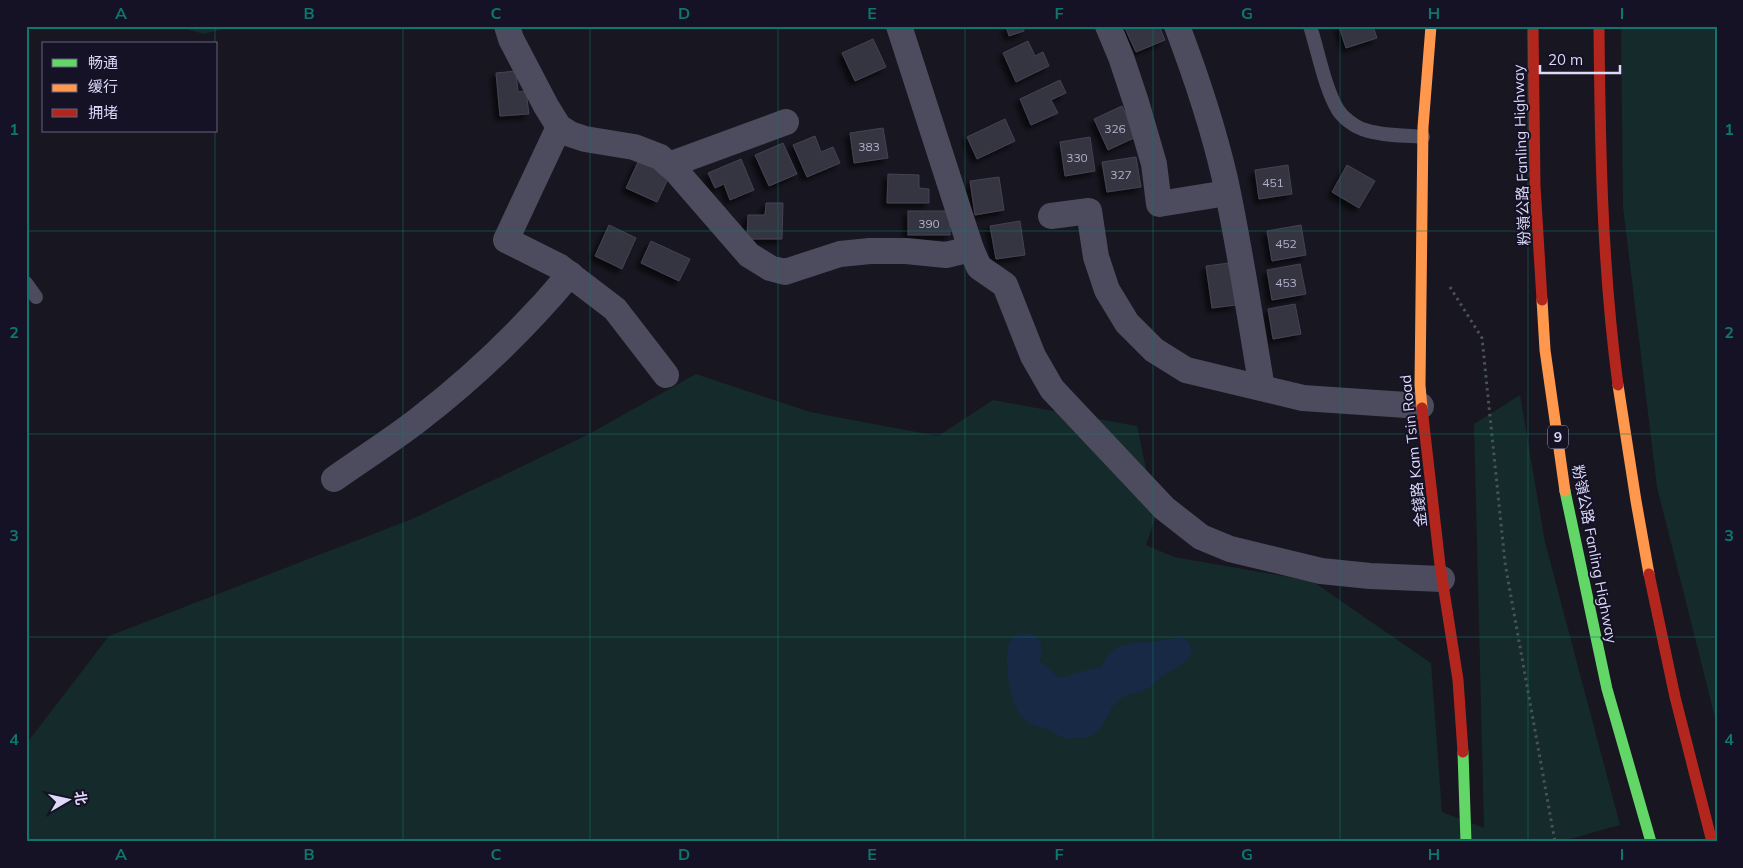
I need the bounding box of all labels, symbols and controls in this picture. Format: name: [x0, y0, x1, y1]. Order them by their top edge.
text: A: [115, 3, 127, 23]
text: B: [303, 3, 315, 23]
text: C: [491, 3, 502, 23]
text: D: [678, 3, 690, 23]
text: E: [867, 3, 877, 23]
text: F: [1054, 3, 1064, 23]
text: G: [1241, 3, 1253, 23]
text: H: [1428, 3, 1440, 23]
text: I: [1620, 3, 1624, 23]
legend: [42, 42, 218, 132]
scale bar: [1540, 42, 1620, 74]
text: 20 m: [1548, 50, 1583, 69]
text: 畅通: [88, 53, 118, 72]
street label: 粉嶺公路 Fanling Highway: [1508, 64, 1534, 246]
text: 缓行: [88, 77, 118, 96]
text: 拥堵: [88, 103, 118, 122]
text: 1: [9, 119, 19, 139]
text: 1: [1724, 119, 1734, 139]
house number: 326: [1104, 121, 1126, 136]
house number: 383: [858, 139, 880, 154]
house number: 330: [1066, 150, 1088, 165]
house number: 327: [1110, 167, 1132, 182]
house number: 451: [1262, 175, 1284, 190]
house number: 390: [918, 216, 940, 231]
house number: 452: [1275, 236, 1297, 251]
house number: 453: [1275, 275, 1297, 290]
text: 2: [9, 322, 19, 342]
text: 2: [1724, 322, 1734, 342]
street label: 金錢路 Kam Tsin Road: [1396, 374, 1430, 528]
road number: 9: [1548, 426, 1568, 448]
street label: 粉嶺公路 Fanling Highway: [1568, 463, 1622, 645]
text: 3: [9, 525, 19, 545]
text: 3: [1724, 525, 1734, 545]
text: 4: [9, 729, 19, 749]
text: 4: [1724, 729, 1734, 749]
north arrow: [42, 776, 92, 826]
text: 北: [71, 790, 91, 806]
text: A: [115, 844, 127, 864]
text: B: [303, 844, 315, 864]
text: C: [491, 844, 502, 864]
text: D: [678, 844, 690, 864]
text: E: [867, 844, 877, 864]
text: F: [1054, 844, 1064, 864]
text: G: [1241, 844, 1253, 864]
text: H: [1428, 844, 1440, 864]
text: I: [1620, 844, 1624, 864]

